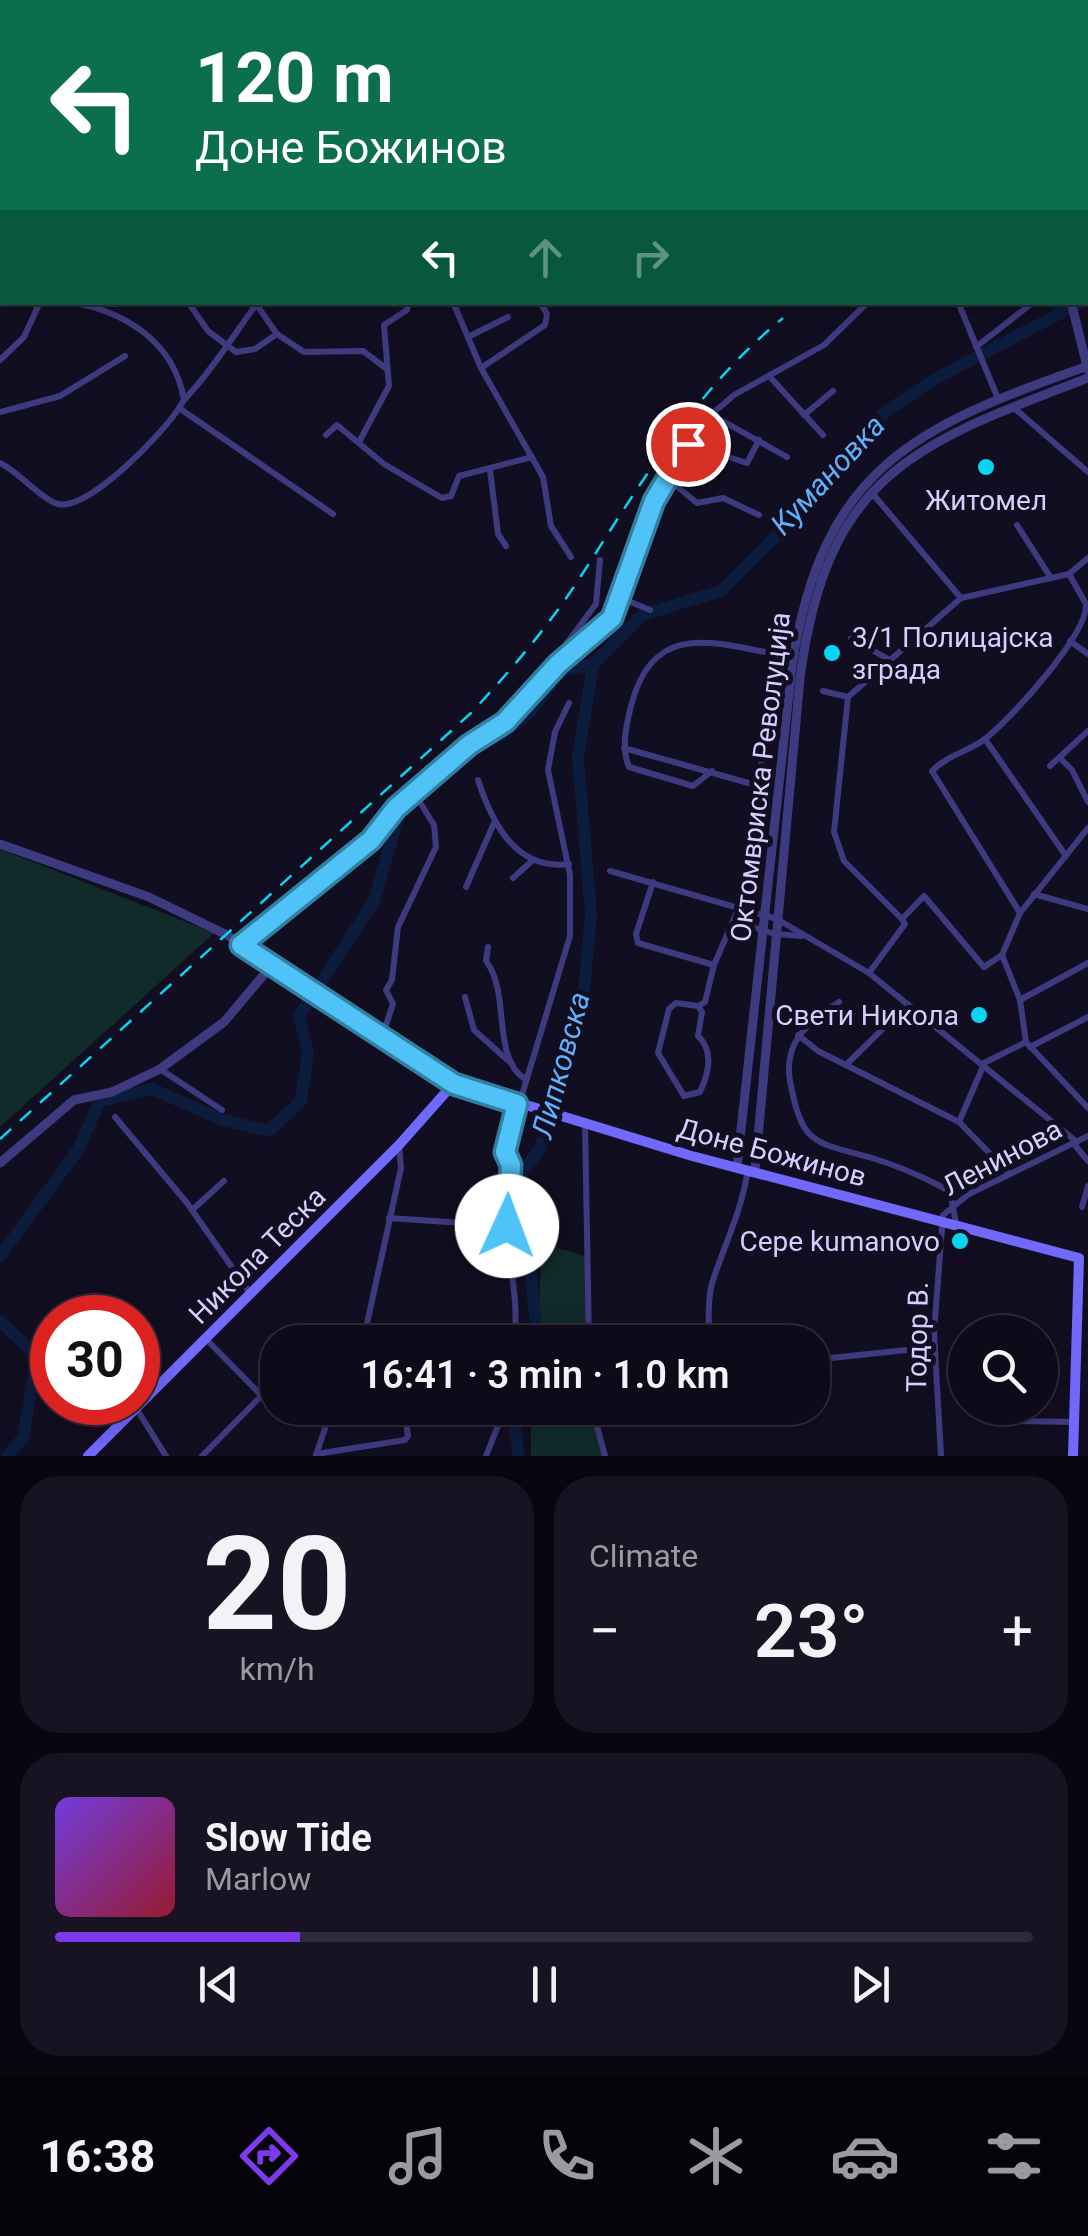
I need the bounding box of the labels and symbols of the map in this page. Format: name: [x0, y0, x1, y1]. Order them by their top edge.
pin: [646, 402, 731, 487]
water label: Кумановка: [763, 408, 892, 542]
marker: Житомел: [975, 456, 997, 478]
place label: Житомел: [925, 484, 1047, 517]
street label: Октомвриска Револуција: [724, 610, 797, 944]
place label: 3/1 Полицајска зграда: [852, 621, 1054, 686]
marker: 3/1 Полицајска зграда: [821, 642, 843, 664]
water label: Липковска: [524, 988, 597, 1143]
place label: Свети Никола: [775, 999, 959, 1032]
marker: Свети Никола: [968, 1004, 990, 1026]
street label: Доне Божинов: [674, 1111, 870, 1194]
street label: Ленинова: [937, 1112, 1068, 1203]
position arrow: [455, 1174, 559, 1278]
street label: Никола Теска: [182, 1180, 333, 1331]
place label: Cepe kumanovo: [739, 1225, 940, 1258]
marker: Cepe kumanovo: [949, 1230, 971, 1252]
street label: Тодор В.: [900, 1281, 935, 1393]
speed limit sign: 30: [30, 1295, 160, 1425]

